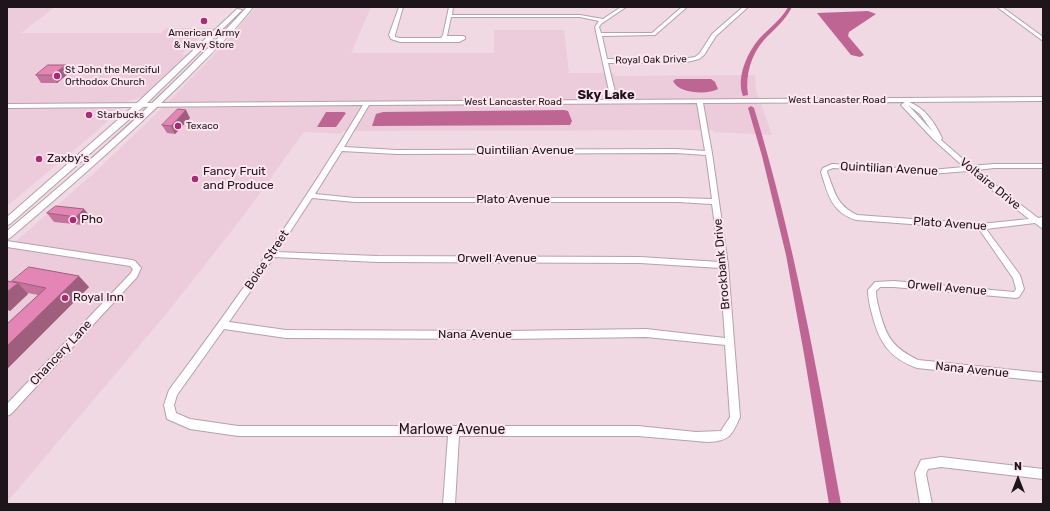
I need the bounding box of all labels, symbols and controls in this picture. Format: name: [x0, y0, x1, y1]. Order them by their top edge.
marker: American Army & Navy Store: [199, 16, 209, 26]
place label: American Army & Navy Store: [168, 27, 240, 50]
street label: Royal Oak Drive: [615, 53, 687, 67]
place label: St John the Merciful Orthodox Church: [65, 64, 160, 88]
marker: St John the Merciful Orthodox Church: [52, 71, 62, 81]
district label: Sky Lake: [577, 87, 635, 103]
street label: West Lancaster Road: [788, 94, 886, 106]
street label: West Lancaster Road: [464, 96, 562, 108]
place label: Starbucks: [97, 109, 144, 121]
marker: Starbucks: [84, 110, 94, 120]
place label: Texaco: [186, 120, 218, 132]
marker: Texaco: [173, 121, 183, 131]
street label: Quintilian Avenue: [476, 144, 574, 158]
place label: Zaxby's: [47, 152, 89, 166]
marker: Zaxby's: [34, 154, 44, 164]
street label: Voltaire Drive: [957, 155, 1023, 213]
street label: Quintilian Avenue: [840, 159, 938, 179]
place label: Fancy Fruit and Produce: [203, 165, 274, 193]
marker: Fancy Fruit and Produce: [190, 174, 200, 184]
street label: Plato Avenue: [476, 193, 550, 207]
place label: Pho: [81, 213, 103, 227]
street label: Plato Avenue: [913, 214, 987, 234]
marker: Pho: [68, 215, 78, 225]
street label: Brockbank Drive: [711, 218, 733, 310]
street label: Boice Street: [242, 227, 292, 293]
street label: Orwell Avenue: [457, 252, 537, 266]
street label: Orwell Avenue: [907, 277, 987, 299]
place label: Royal Inn: [73, 291, 124, 305]
marker: Royal Inn: [60, 293, 70, 303]
street label: Chancery Lane: [27, 317, 95, 389]
street label: Nana Avenue: [438, 328, 512, 342]
street label: Nana Avenue: [935, 359, 1009, 381]
street label: Marlowe Avenue: [399, 422, 505, 438]
north arrow: [998, 459, 1038, 499]
text: N: [1014, 460, 1022, 473]

